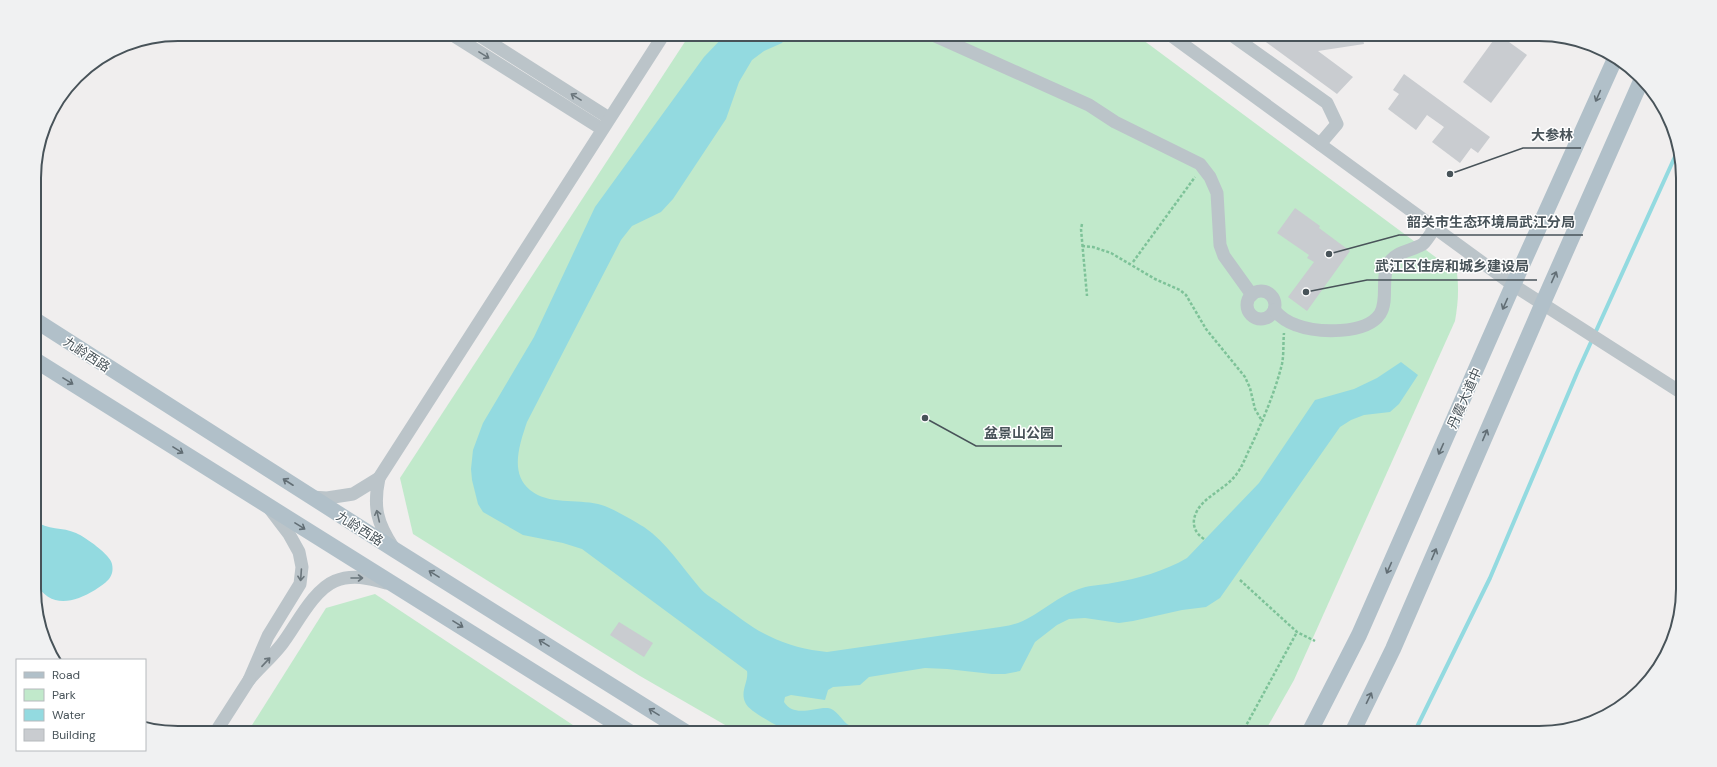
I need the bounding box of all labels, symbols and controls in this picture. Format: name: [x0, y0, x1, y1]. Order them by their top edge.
one-way arrow: [478, 51, 490, 59]
one-way arrow: [1594, 90, 1602, 102]
one-way arrow: [571, 93, 582, 101]
callout: 大参林: [1523, 122, 1581, 148]
text: 大参林: [1531, 126, 1573, 144]
callout: 韶关市生态环境局武江分局: [1399, 209, 1583, 235]
text: 韶关市生态环境局武江分局: [1407, 213, 1575, 231]
callout: 武江区住房和城乡建设局: [1367, 254, 1537, 280]
text: 武江区住房和城乡建设局: [1375, 257, 1529, 275]
one-way arrow: [1551, 271, 1558, 283]
one-way arrow: [1501, 298, 1508, 310]
street label: 九龄西路: [60, 333, 113, 376]
street label: 丹霞大道中: [1443, 365, 1485, 431]
one-way arrow: [62, 377, 74, 385]
callout: 盆景山公园: [976, 420, 1062, 446]
text: 盆景山公园: [984, 424, 1054, 442]
one-way arrow: [1482, 429, 1490, 441]
one-way arrow: [1437, 442, 1444, 454]
one-way arrow: [172, 446, 184, 454]
one-way arrow: [283, 478, 294, 486]
street label: 九龄西路: [333, 507, 386, 549]
one-way arrow: [373, 510, 381, 523]
one-way arrow: [294, 522, 306, 530]
one-way arrow: [1431, 548, 1438, 560]
one-way arrow: [1384, 561, 1392, 573]
one-way arrow: [298, 568, 305, 581]
one-way arrow: [429, 570, 440, 578]
one-way arrow: [350, 574, 363, 582]
one-way arrow: [452, 620, 463, 628]
one-way arrow: [538, 638, 550, 646]
one-way arrow: [261, 656, 270, 667]
legend: [16, 659, 146, 751]
text: Road: [52, 667, 80, 683]
text: Park: [52, 687, 76, 703]
one-way arrow: [1366, 692, 1373, 704]
text: Water: [52, 707, 86, 723]
one-way arrow: [649, 708, 660, 716]
text: Building: [52, 727, 96, 743]

